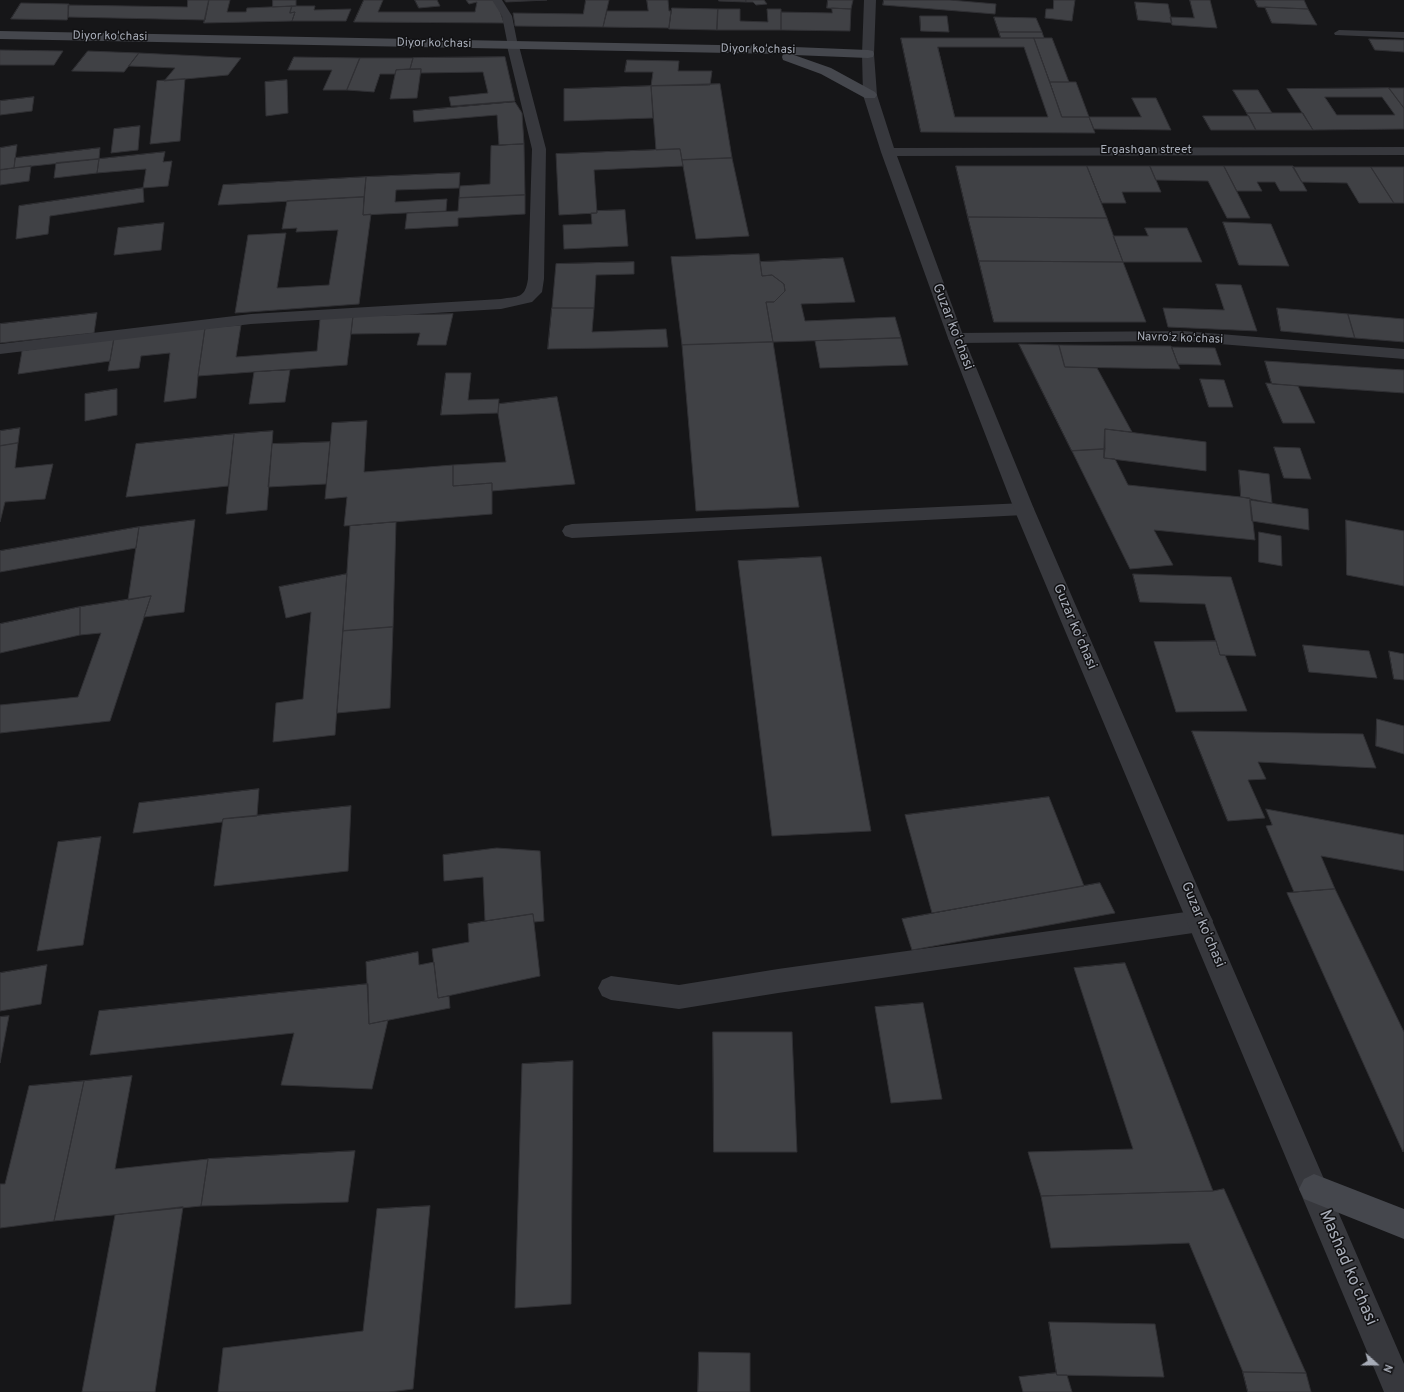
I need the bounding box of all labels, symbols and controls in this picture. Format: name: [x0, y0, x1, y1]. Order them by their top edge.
street label: Diyor koʻchasi: [72, 29, 148, 45]
street label: Diyor koʻchasi: [396, 36, 472, 52]
street label: Diyor koʻchasi: [720, 42, 796, 58]
street label: Ergashgan street: [1100, 144, 1192, 158]
street label: Guzar koʻchasi: [928, 281, 976, 373]
street label: Navroʻz koʻchasi: [1137, 330, 1223, 348]
street label: Guzar koʻchasi: [1048, 582, 1100, 672]
street label: Guzar koʻchasi: [1176, 880, 1228, 970]
street label: Mashad koʻchasi: [1313, 1207, 1381, 1329]
north arrow: [1356, 1344, 1396, 1384]
text: N: [1379, 1362, 1395, 1374]

